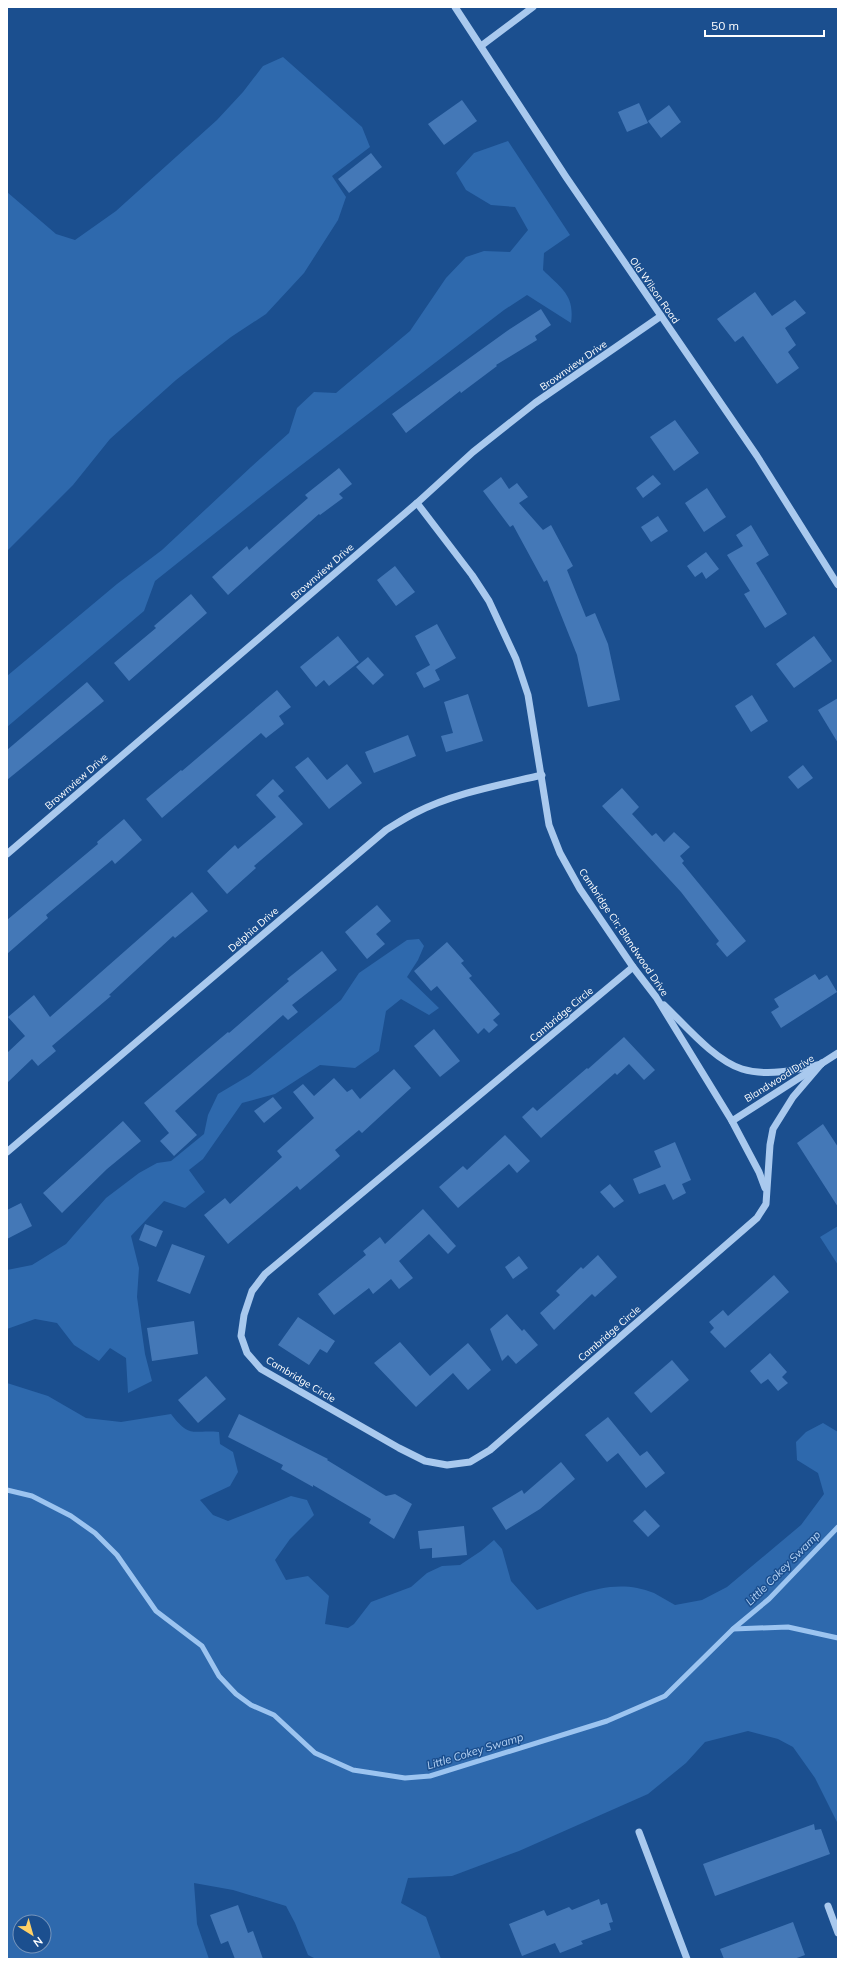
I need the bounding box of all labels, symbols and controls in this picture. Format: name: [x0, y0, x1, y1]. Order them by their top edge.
scale bar: [705, 12, 824, 38]
text: 50 m: [711, 18, 739, 33]
street label: Old Wilson Road: [627, 255, 682, 326]
street label: Brownview Drive: [537, 337, 609, 393]
street label: Brownview Drive: [288, 541, 356, 602]
street label: Brownview Drive: [42, 751, 110, 812]
street label: Cambridge Cir; Blandwood Drive: [576, 866, 671, 999]
street label: Delphia Drive: [226, 904, 281, 955]
street label: Cambridge Circle: [527, 984, 596, 1045]
street label: Blandwood Drive: [742, 1052, 817, 1105]
street label: Cambridge Circle: [575, 1303, 643, 1364]
street label: Cambridge Circle: [263, 1353, 338, 1405]
water label: Little Cokey Swamp: [743, 1527, 824, 1608]
water label: Little Cokey Swamp: [425, 1730, 525, 1772]
north arrow: [12, 1914, 52, 1954]
text: N: [30, 1934, 46, 1950]

